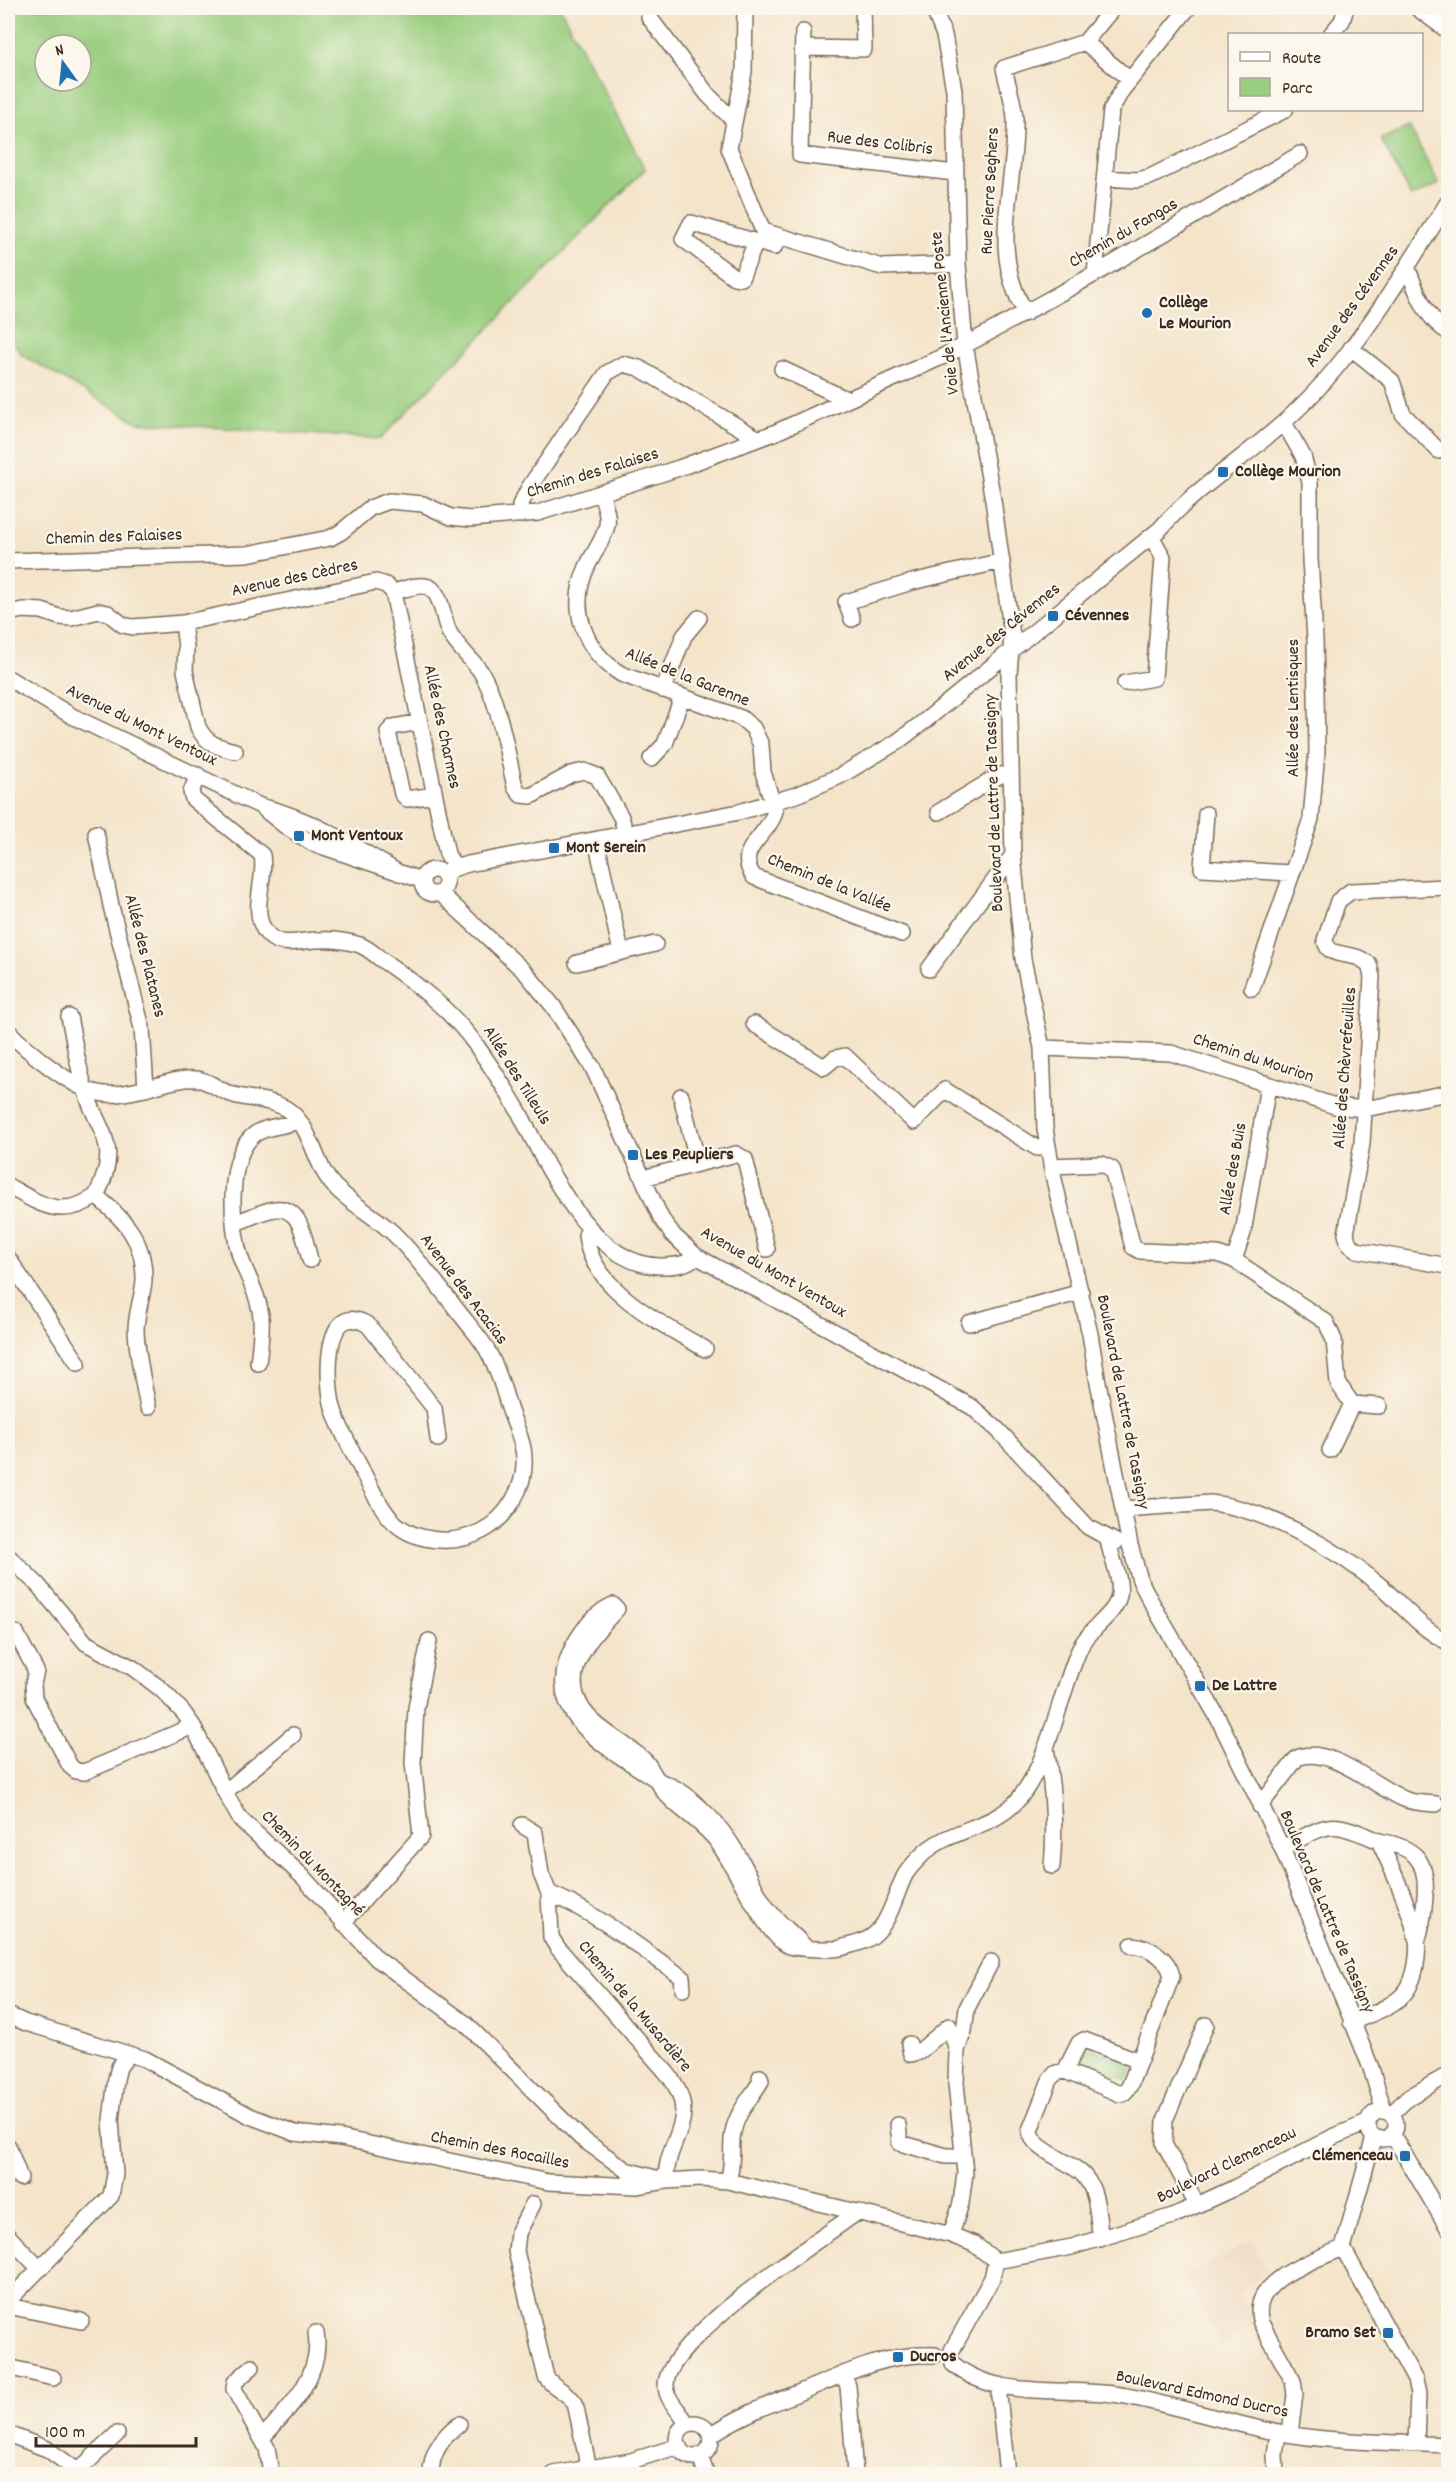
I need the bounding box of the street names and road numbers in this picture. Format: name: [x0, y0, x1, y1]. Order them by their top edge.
street label: Rue des Colibris: [826, 125, 934, 163]
street label: Rue Pierre Seghers: [975, 127, 1007, 255]
street label: Chemin du Fangas: [1065, 193, 1183, 275]
street label: Voie de l'Ancienne Poste: [925, 230, 967, 396]
street label: Avenue des Cévennes: [1300, 241, 1406, 373]
street label: Chemin des Falaises: [524, 442, 662, 506]
street label: Chemin des Falaises: [45, 523, 183, 553]
street label: Avenue des Cèdres: [229, 553, 361, 605]
street label: Avenue des Cévennes: [938, 577, 1066, 689]
street label: Allée des Lentisques: [1282, 639, 1307, 777]
street label: Allée de la Garenne: [621, 642, 753, 714]
street label: Allée des Charmes: [416, 663, 466, 791]
street label: Avenue du Mont Ventoux: [61, 679, 221, 774]
street label: Boulevard de Lattre de Tassigny: [979, 693, 1011, 912]
street label: Chemin de la Vallée: [763, 848, 895, 920]
street label: Allée des Platanes: [117, 892, 171, 1020]
street label: Allée des Chèvrefeuilles: [1328, 986, 1364, 1150]
street label: Allée des Tilleuls: [475, 1022, 557, 1130]
street label: Chemin du Mourion: [1189, 1028, 1317, 1090]
street label: Allée des Buis: [1214, 1121, 1254, 1217]
street label: Avenue du Mont Ventoux: [695, 1221, 851, 1325]
street label: Avenue des Acacias: [413, 1229, 513, 1351]
street label: Boulevard de Lattre de Tassigny: [1089, 1293, 1155, 1512]
street label: Chemin du Montagné: [255, 1805, 370, 1923]
street label: Boulevard de Lattre de Tassigny: [1272, 1807, 1380, 2018]
street label: Chemin de la Musardière: [571, 1936, 697, 2079]
street label: Boulevard Clemenceau: [1153, 2121, 1301, 2211]
street label: Chemin des Rocailles: [428, 2125, 572, 2177]
street label: Boulevard Edmond Ducros: [1113, 2364, 1291, 2426]

